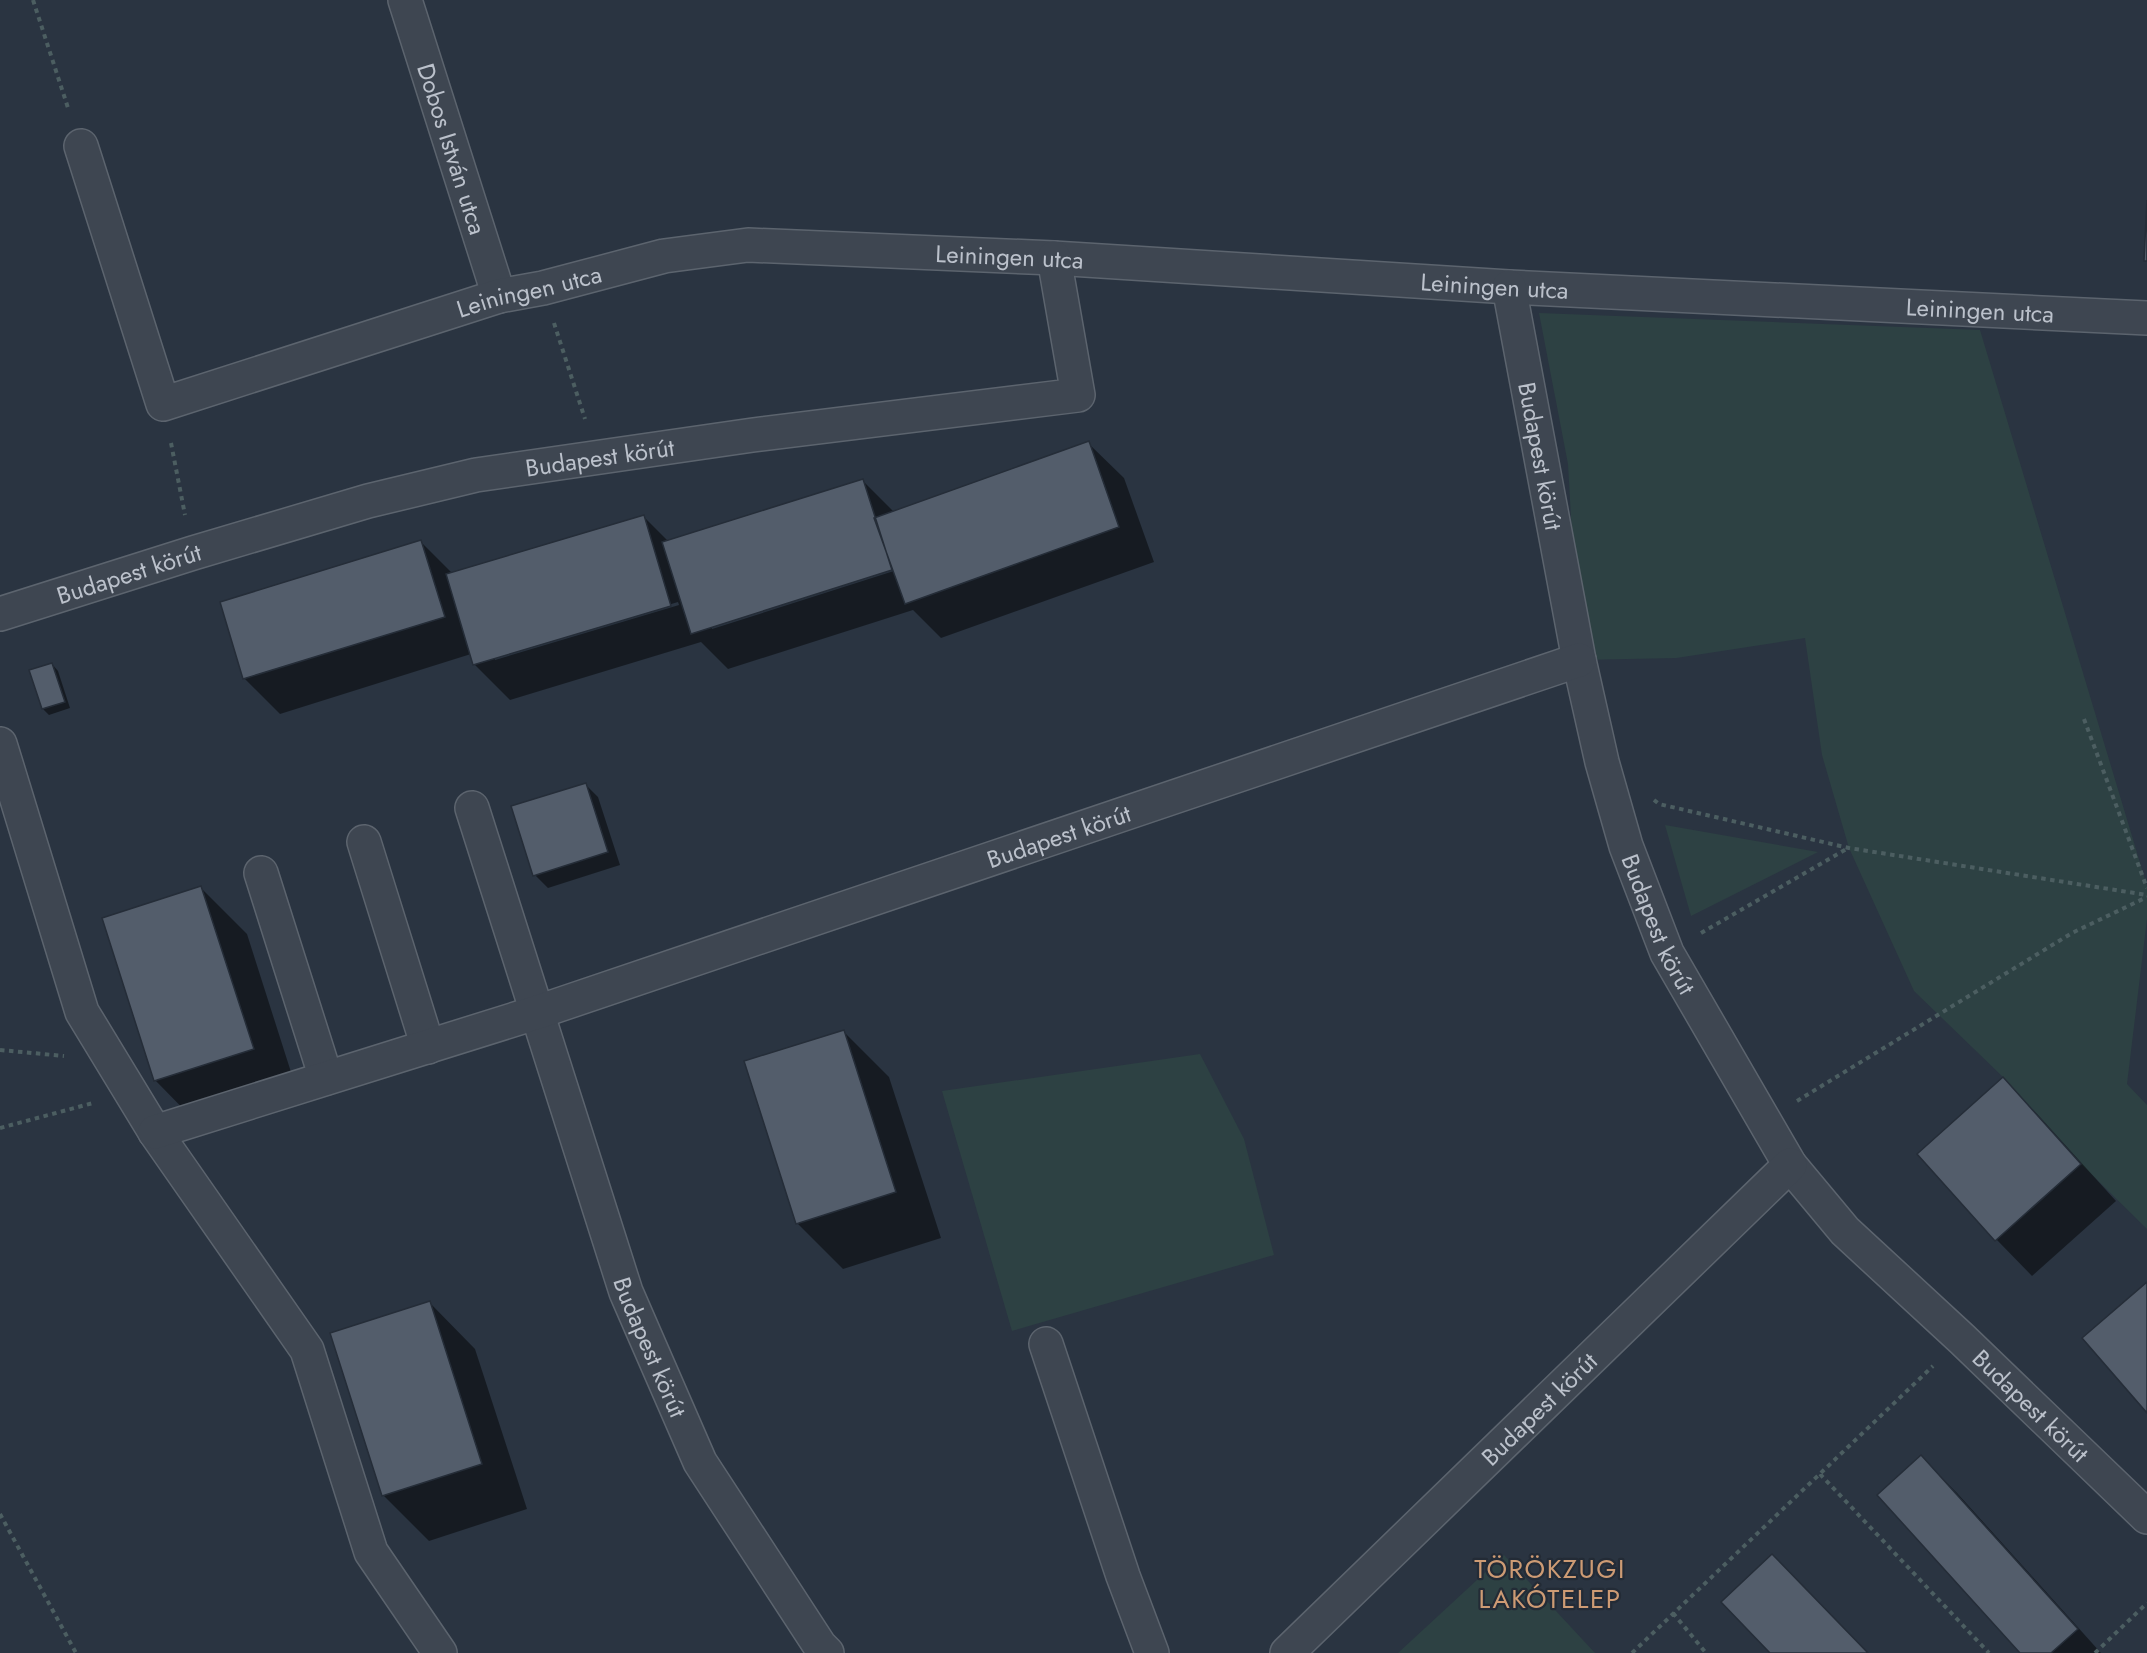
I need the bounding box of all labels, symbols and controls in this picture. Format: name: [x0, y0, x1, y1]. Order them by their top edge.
street label: Dobos István utca: [409, 59, 496, 239]
street label: Leiningen utca: [935, 235, 1085, 277]
street label: Leiningen utca: [452, 256, 605, 326]
street label: Leiningen utca: [1420, 264, 1569, 307]
street label: Leiningen utca: [1905, 289, 2055, 331]
street label: Budapest körút: [1510, 379, 1572, 533]
street label: Budapest körút: [523, 429, 677, 485]
street label: Budapest körút: [52, 534, 205, 613]
street label: Budapest körút: [982, 795, 1136, 877]
street label: Budapest körút: [1613, 849, 1705, 1001]
street label: Budapest körút: [605, 1273, 696, 1423]
street label: Budapest körút: [1965, 1341, 2097, 1470]
street label: Budapest körút: [1473, 1344, 1605, 1473]
district label: TÖRÖKZUGI LAKÓTELEP: [1474, 1550, 1626, 1618]

